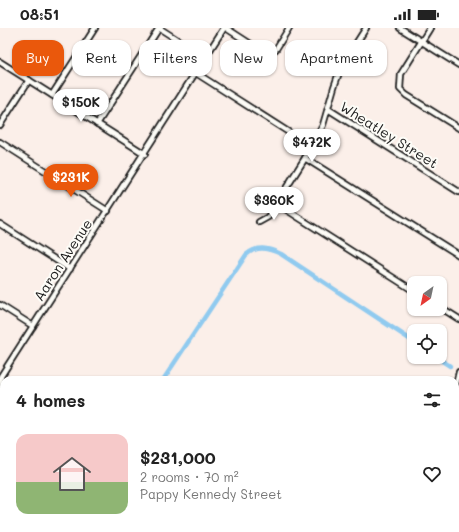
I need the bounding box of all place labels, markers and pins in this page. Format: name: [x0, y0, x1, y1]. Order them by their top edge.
pin: $150K: [53, 89, 109, 123]
pin: $472K: [284, 129, 340, 163]
pin: $231K: [43, 164, 99, 198]
pin: $360K: [246, 187, 302, 221]

